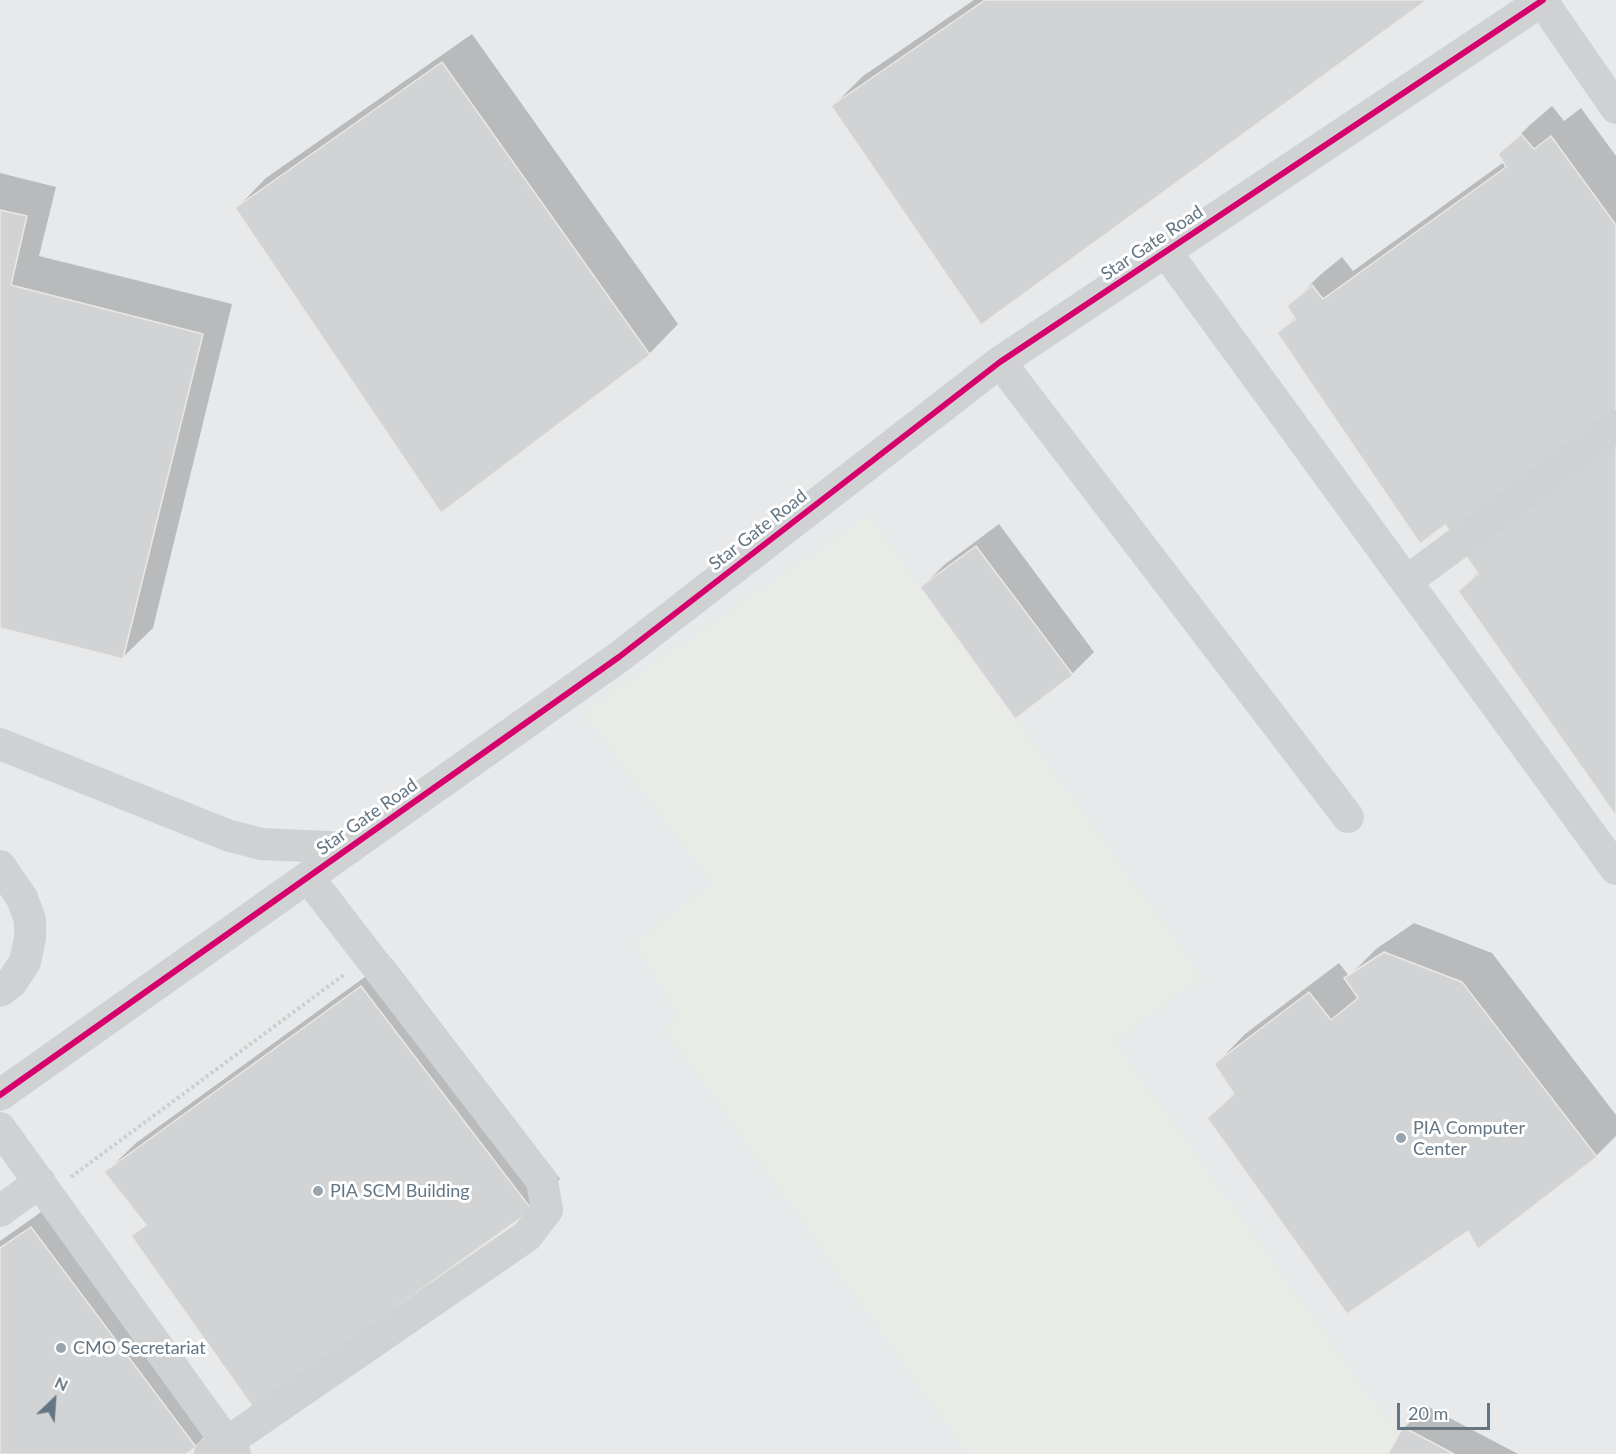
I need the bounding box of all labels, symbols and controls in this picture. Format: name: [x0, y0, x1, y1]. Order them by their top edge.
street label: Star Gate Road: [1097, 201, 1207, 285]
street label: Star Gate Road: [705, 485, 811, 575]
street label: Star Gate Road: [312, 774, 422, 860]
place label: PIA Computer Center: [1413, 1117, 1525, 1160]
marker: PIA Computer Center: [1394, 1131, 1408, 1145]
place label: PIA SCM Building: [330, 1180, 470, 1202]
marker: PIA SCM Building: [311, 1184, 325, 1198]
place label: CMO Secretariat: [73, 1337, 206, 1359]
marker: CMO Secretariat: [54, 1341, 68, 1355]
north arrow: [24, 1370, 84, 1430]
text: N: [52, 1372, 71, 1394]
scale bar: [1400, 1391, 1493, 1429]
text: 20 m: [1408, 1402, 1448, 1424]

